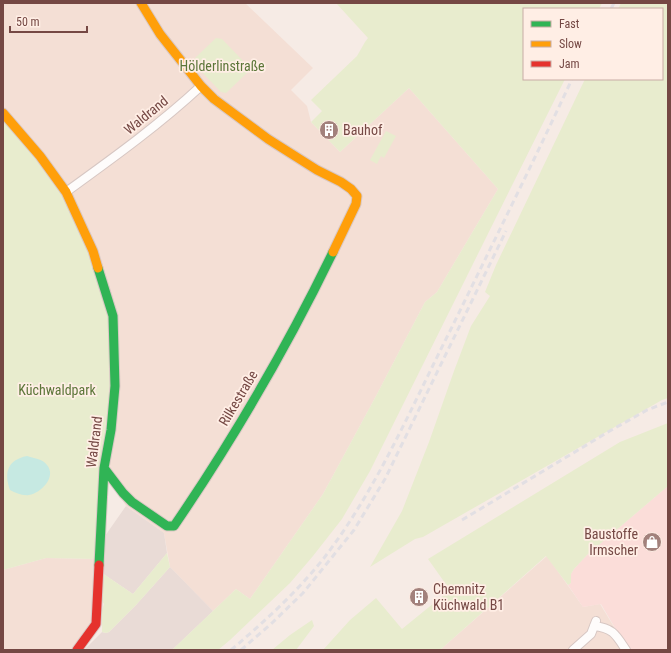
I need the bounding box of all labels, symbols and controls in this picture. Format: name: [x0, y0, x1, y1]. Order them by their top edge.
scale bar: [10, 8, 87, 34]
legend: [523, 8, 663, 80]
text: 50 m: [16, 15, 40, 29]
text: Fast: [559, 17, 580, 31]
text: Slow: [559, 37, 582, 51]
text: Jam: [559, 57, 580, 71]
park label: Hölderlinstraße: [180, 58, 265, 74]
street label: Waldrand: [121, 93, 171, 137]
building icon: Bauhof: [318, 119, 340, 141]
place label: Bauhof: [343, 122, 383, 138]
street label: Rilkestraße: [215, 367, 261, 429]
park label: Küchwaldpark: [18, 382, 97, 398]
street label: Waldrand: [83, 415, 105, 469]
place label: Baustoffe Irmscher: [584, 526, 638, 558]
shop icon: Baustoffe Irmscher: [641, 531, 663, 553]
place label: Chemnitz Küchwald B1: [433, 581, 504, 613]
building icon: Chemnitz Küchwald B1: [408, 586, 430, 608]

